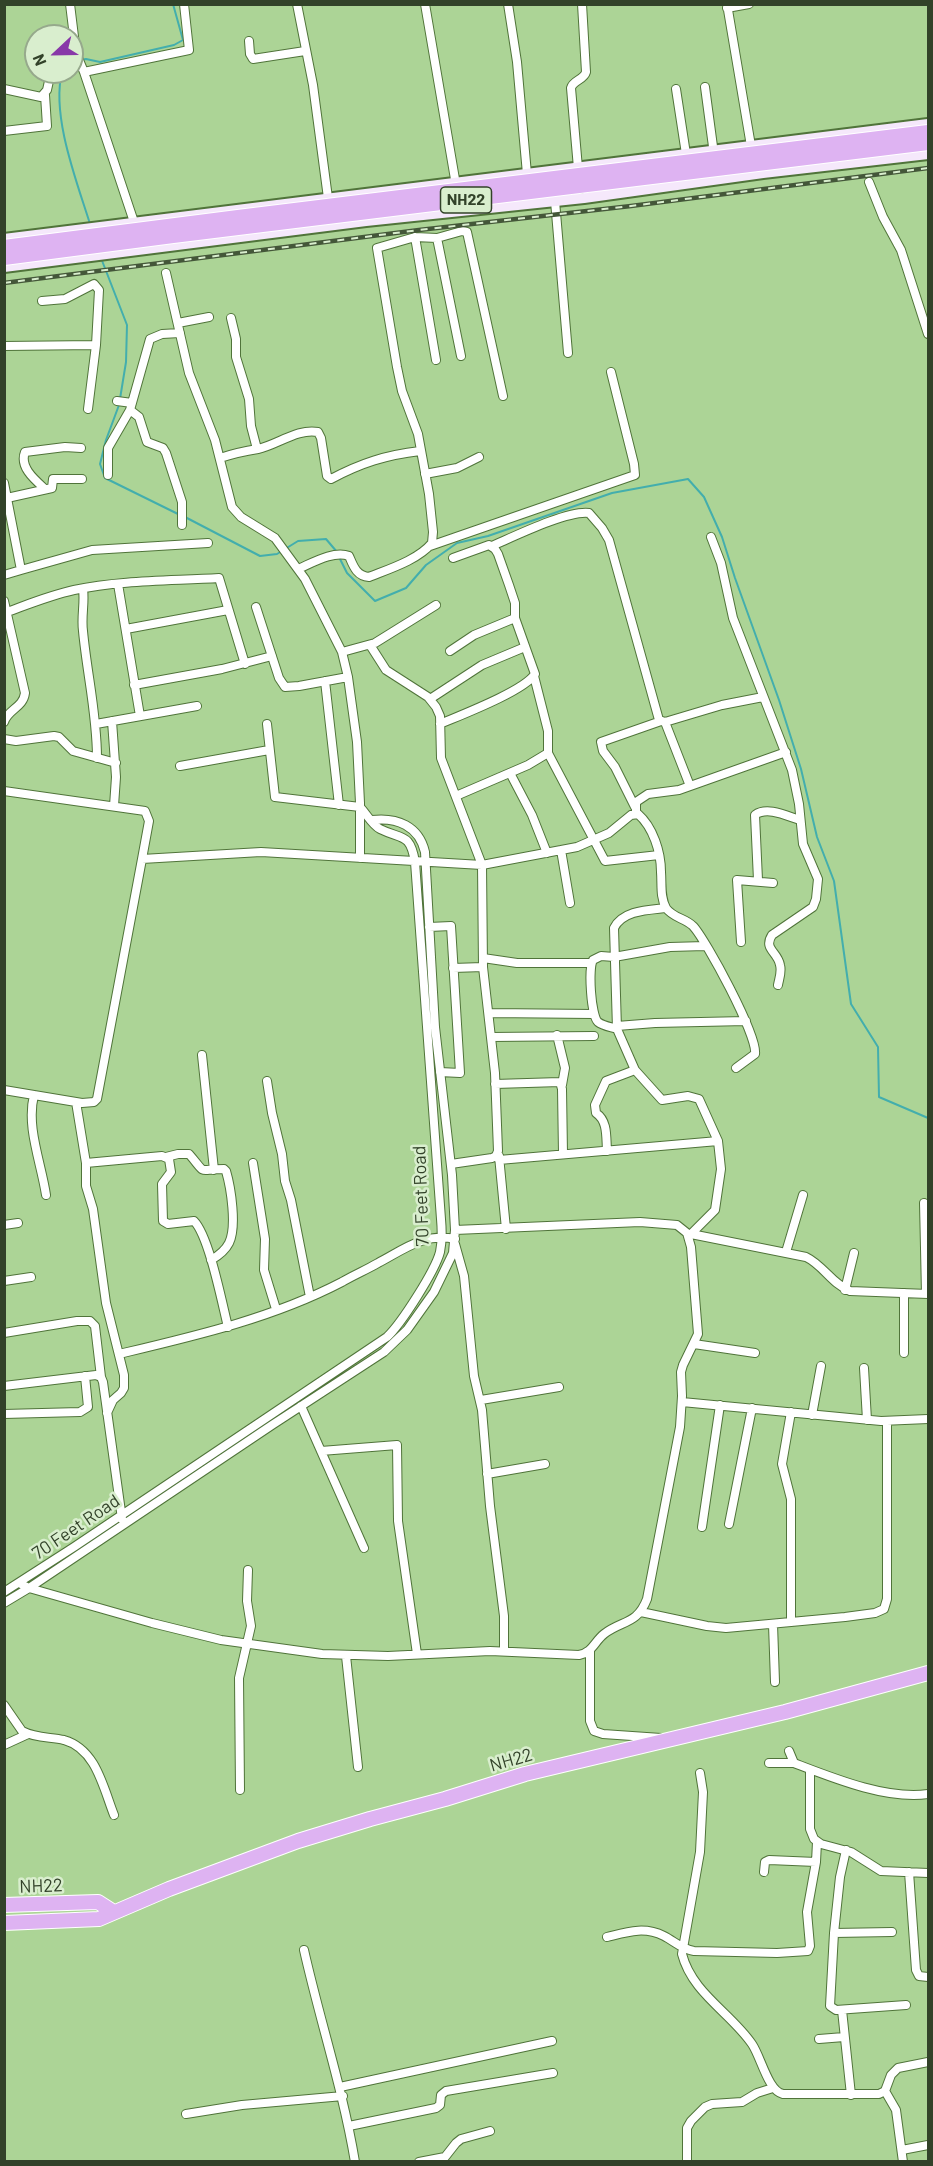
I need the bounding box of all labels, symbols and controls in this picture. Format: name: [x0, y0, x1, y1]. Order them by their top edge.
north arrow: [24, 24, 84, 84]
text: N: [28, 52, 50, 69]
road number: NH22: [440, 187, 492, 213]
street label: 70 Feet Road: [408, 1145, 434, 1247]
street label: 70 Feet Road: [28, 1490, 124, 1564]
street label: NH22: [487, 1744, 535, 1776]
street label: NH22: [19, 1874, 63, 1898]

